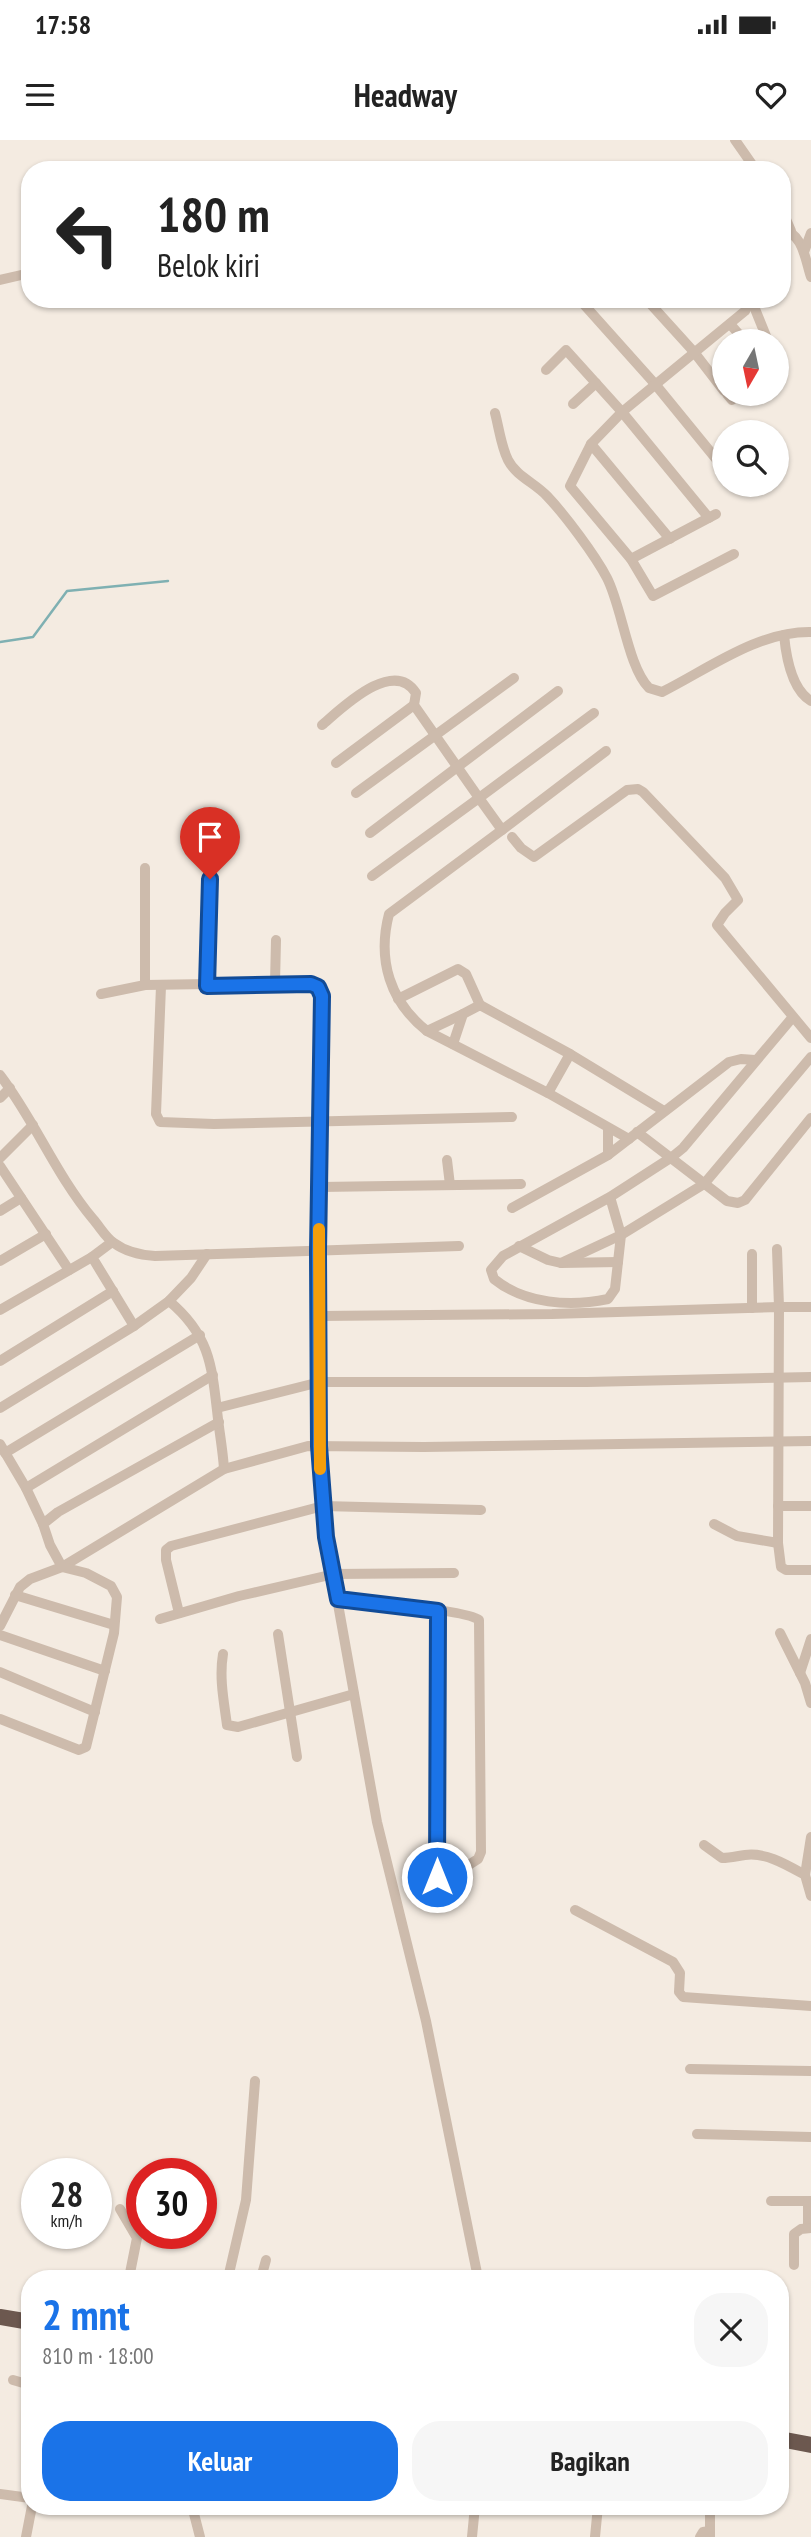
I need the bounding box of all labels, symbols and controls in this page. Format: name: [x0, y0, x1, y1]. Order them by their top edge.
text: 17:58: [35, 8, 91, 41]
text: Headway: [354, 74, 457, 116]
icon: menu: [21, 76, 59, 114]
icon: heart: [752, 76, 790, 114]
text: 180 m: [157, 182, 270, 246]
icon: left: [42, 189, 133, 280]
text: Belok kiri: [157, 244, 260, 286]
north arrow: [712, 329, 789, 406]
map controls: [712, 329, 789, 497]
button: search: [712, 420, 789, 497]
pin: [180, 807, 240, 879]
icon: arrive: [191, 818, 229, 856]
position arrow: [400, 1840, 474, 1914]
speed limit sign: 30: [126, 2158, 217, 2249]
text: 28: [50, 2171, 83, 2217]
text: km/h: [51, 2209, 82, 2232]
text: 2 mnt: [42, 2287, 130, 2342]
button: close: [694, 2293, 768, 2367]
text: 810 m · 18:00: [42, 2341, 154, 2370]
button: Keluar: [42, 2421, 398, 2501]
button: Bagikan: [412, 2421, 768, 2501]

